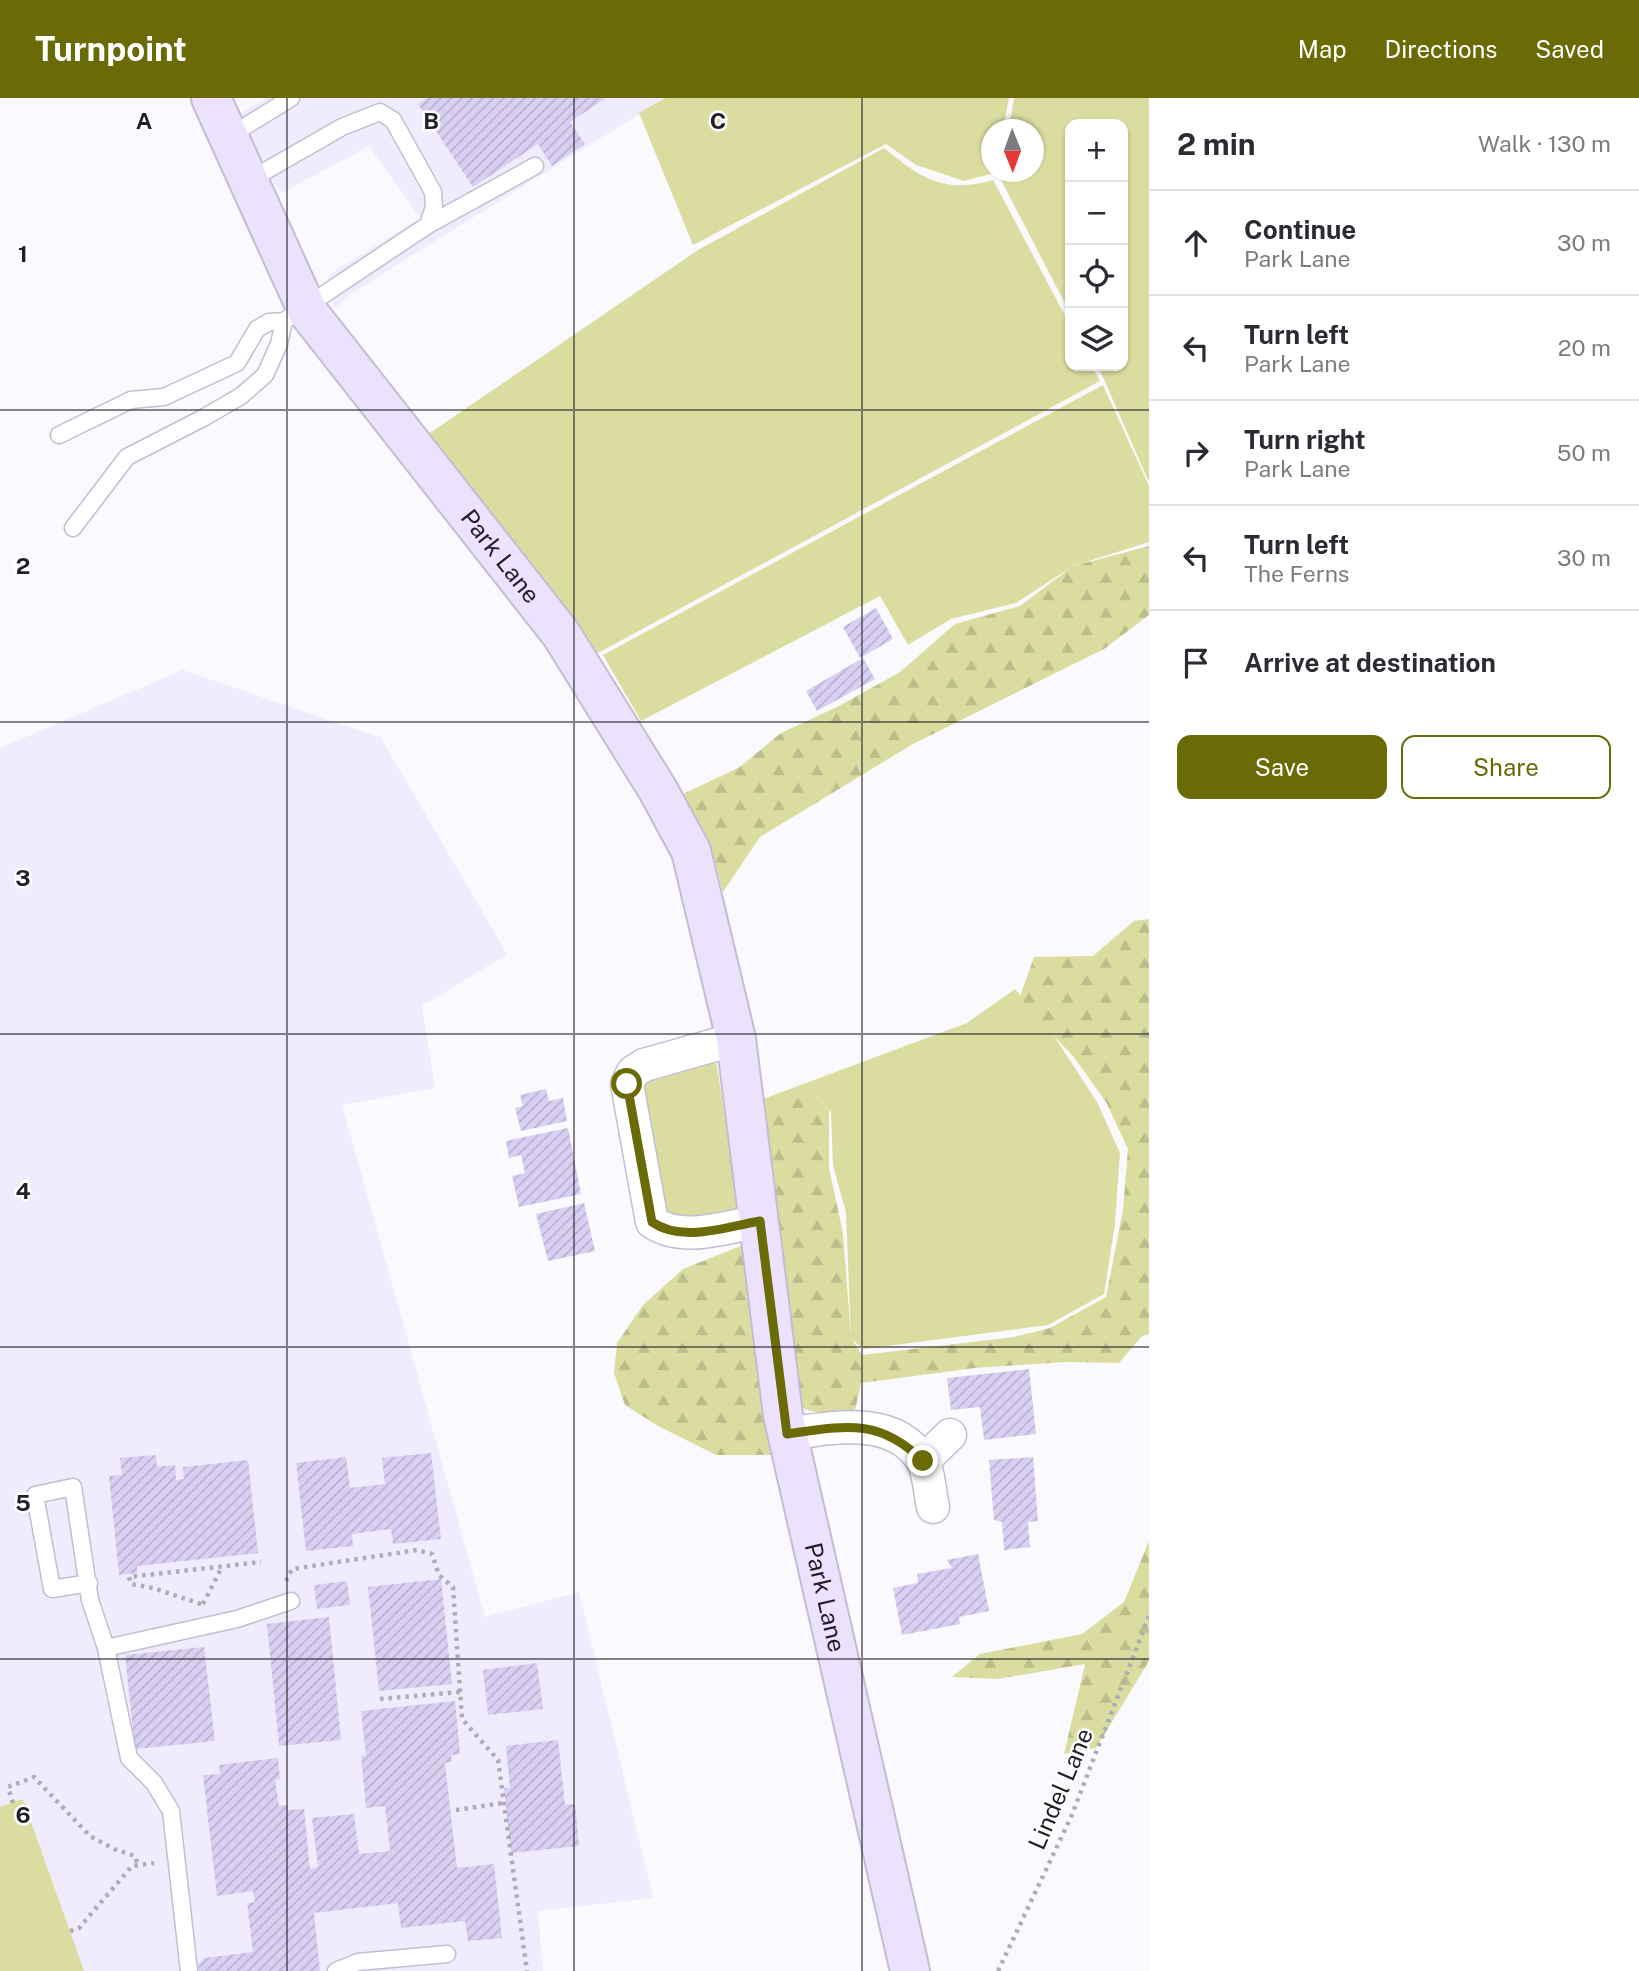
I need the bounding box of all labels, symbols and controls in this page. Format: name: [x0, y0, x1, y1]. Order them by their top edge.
text: Turnpoint: [35, 30, 187, 68]
text: Map: [1298, 35, 1347, 63]
text: Directions: [1385, 35, 1497, 63]
text: Saved: [1535, 35, 1604, 63]
text: A: [136, 107, 153, 134]
text: B: [423, 107, 439, 134]
text: C: [710, 107, 726, 134]
north arrow: [981, 119, 1044, 182]
map controls: [1065, 119, 1128, 371]
button: +: [1065, 119, 1128, 182]
text: 2 min: [1177, 126, 1256, 162]
text: Walk · 130 m: [1478, 130, 1611, 157]
button: −: [1065, 182, 1128, 245]
text: Continue: [1244, 214, 1356, 245]
icon: ahead: [1177, 224, 1215, 262]
text: 30 m: [1557, 229, 1611, 256]
text: 1: [18, 240, 28, 267]
button: locate: [1065, 245, 1128, 308]
text: Park Lane: [1244, 245, 1351, 272]
button: layers: [1065, 308, 1128, 371]
text: Turn left: [1244, 319, 1349, 350]
icon: left: [1177, 329, 1215, 367]
text: 20 m: [1558, 334, 1611, 361]
text: Park Lane: [1244, 350, 1351, 377]
text: Turn right: [1244, 424, 1366, 455]
icon: right: [1177, 434, 1215, 472]
text: 50 m: [1557, 439, 1611, 466]
text: Park Lane: [1244, 455, 1351, 482]
street label: Park Lane: [456, 504, 546, 608]
text: Turn left: [1244, 529, 1349, 560]
icon: left: [1177, 539, 1215, 577]
text: 30 m: [1557, 544, 1611, 571]
text: 2: [16, 552, 30, 579]
text: The Ferns: [1244, 560, 1350, 587]
icon: arrive: [1177, 644, 1215, 682]
text: Arrive at destination: [1244, 647, 1496, 678]
button: Save: [1177, 735, 1387, 799]
button: Share: [1401, 735, 1611, 799]
text: 3: [15, 864, 31, 891]
route start: [611, 1068, 642, 1099]
text: 4: [15, 1177, 31, 1204]
route end: [907, 1445, 938, 1476]
text: 5: [15, 1489, 31, 1516]
street label: Park Lane: [800, 1540, 852, 1655]
street label: Lindel Lane: [1022, 1724, 1098, 1853]
text: 6: [15, 1801, 31, 1828]

